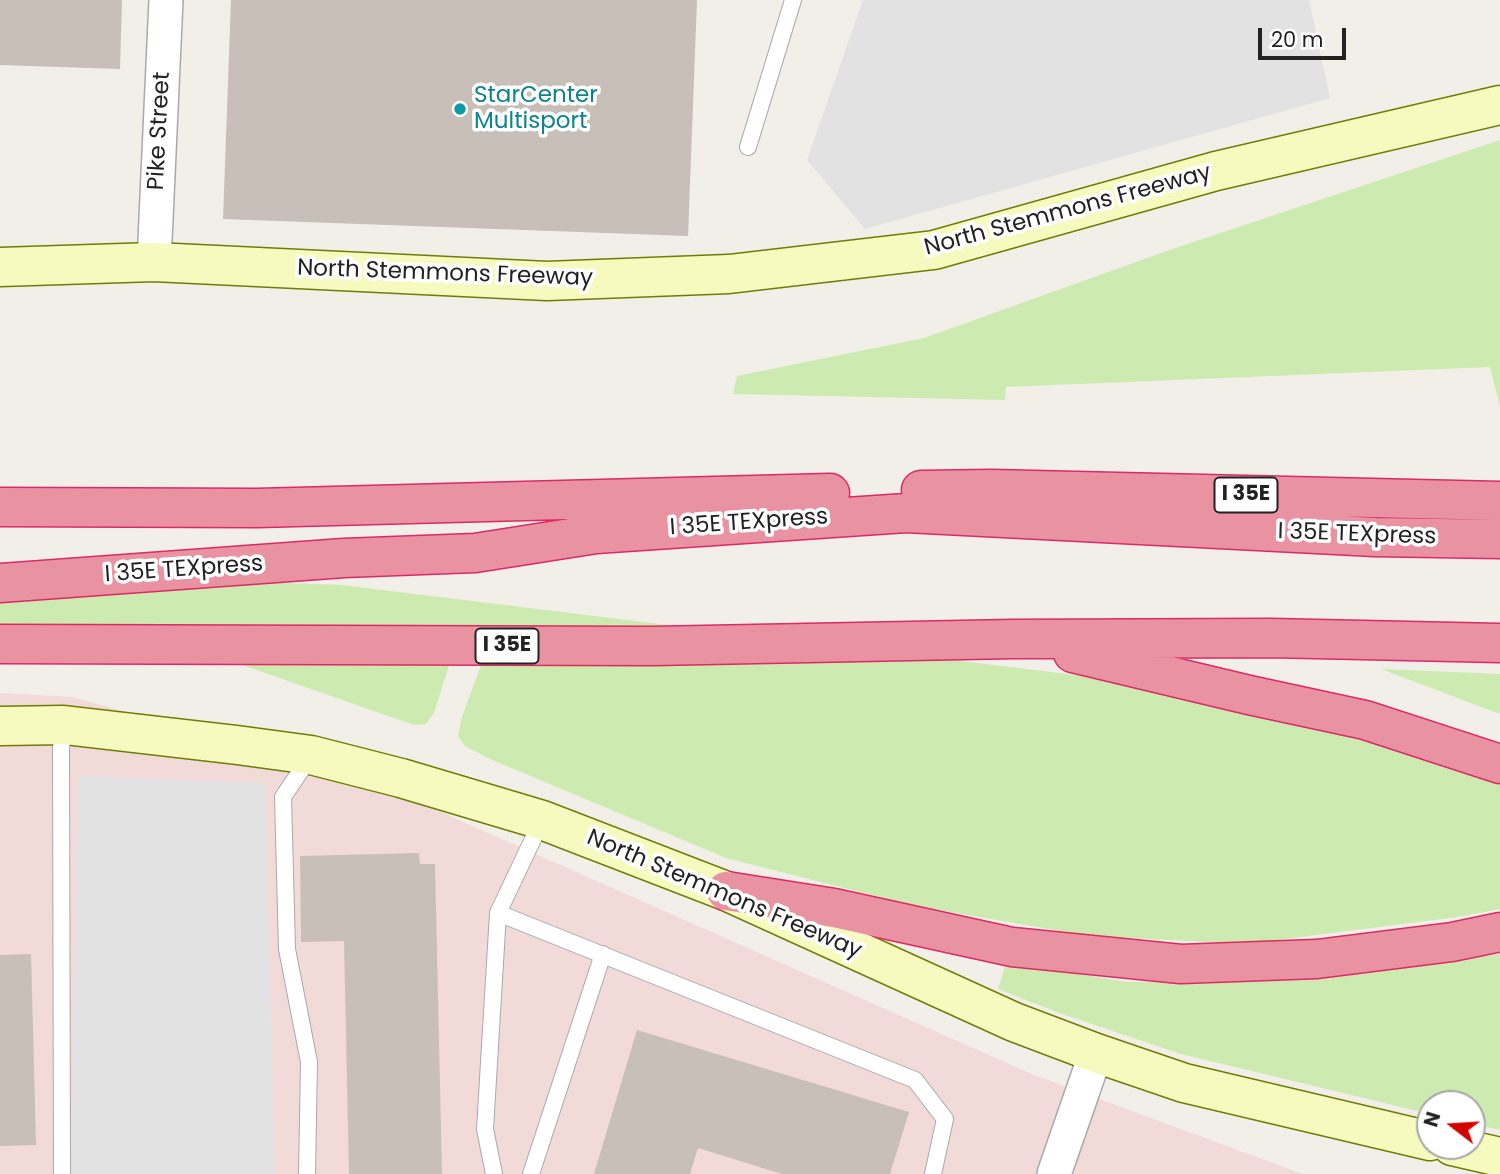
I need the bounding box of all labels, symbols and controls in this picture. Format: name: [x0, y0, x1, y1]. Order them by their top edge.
scale bar: [1262, 14, 1350, 58]
text: 20 m: [1271, 25, 1324, 54]
street label: Pike Street: [143, 71, 177, 191]
place label: StarCenter Multisport: [474, 82, 598, 136]
marker: StarCenter Multisport: [452, 101, 468, 117]
street label: North Stemmons Freeway: [922, 159, 1214, 263]
street label: North Stemmons Freeway: [297, 255, 593, 293]
road number: I 35E: [1214, 477, 1278, 512]
street label: I 35E TEXpress: [669, 504, 829, 542]
street label: I 35E TEXpress: [1277, 518, 1437, 552]
street label: I 35E TEXpress: [104, 551, 264, 589]
road number: I 35E: [476, 628, 538, 664]
street label: North Stemmons Freeway: [582, 824, 866, 966]
north arrow: [1416, 1090, 1486, 1160]
text: N: [1417, 1109, 1447, 1130]

